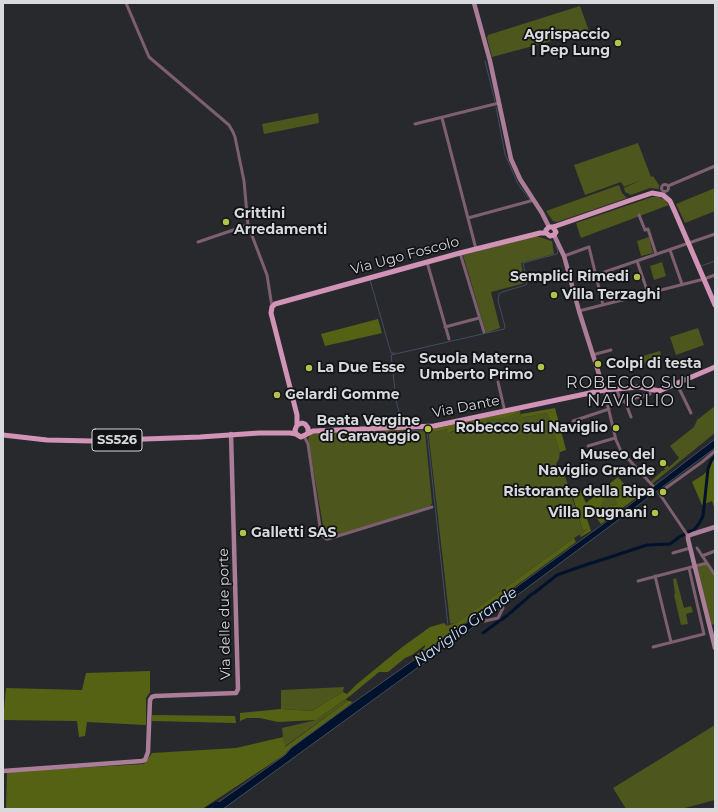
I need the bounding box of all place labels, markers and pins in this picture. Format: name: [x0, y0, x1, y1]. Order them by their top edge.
place label: Agrispaccio I Pep Lung: [524, 27, 610, 60]
marker: Agrispaccio I Pep Lung: [613, 38, 623, 48]
place label: Grittini Arredamenti: [234, 206, 327, 238]
marker: Grittini Arredamenti: [221, 217, 231, 227]
place label: Semplici Rimedi: [510, 269, 629, 285]
marker: Semplici Rimedi: [632, 272, 642, 282]
place label: Villa Terzaghi: [562, 287, 660, 303]
marker: Villa Terzaghi: [549, 290, 559, 300]
place label: Scuola Materna Umberto Primo: [419, 351, 533, 384]
place label: Colpi di testa: [606, 356, 702, 372]
marker: Colpi di testa: [593, 359, 603, 369]
place label: La Due Esse: [317, 360, 405, 376]
marker: Scuola Materna Umberto Primo: [536, 362, 546, 372]
marker: La Due Esse: [304, 363, 314, 373]
place label: Gelardi Gomme: [285, 387, 399, 403]
marker: Gelardi Gomme: [272, 390, 282, 400]
place label: Beata Vergine di Caravaggio: [317, 413, 420, 446]
place label: Robecco sul Naviglio: [456, 420, 608, 436]
marker: Robecco sul Naviglio: [611, 423, 621, 433]
marker: Beata Vergine di Caravaggio: [423, 424, 433, 434]
place label: Museo del Naviglio Grande: [538, 447, 655, 480]
marker: Museo del Naviglio Grande: [658, 458, 668, 468]
place label: Ristorante della Ripa: [503, 484, 655, 500]
marker: Ristorante della Ripa: [658, 487, 668, 497]
place label: Villa Dugnani: [548, 505, 647, 521]
marker: Villa Dugnani: [650, 508, 660, 518]
place label: Galletti SAS: [251, 525, 336, 541]
marker: Galletti SAS: [238, 528, 248, 538]

